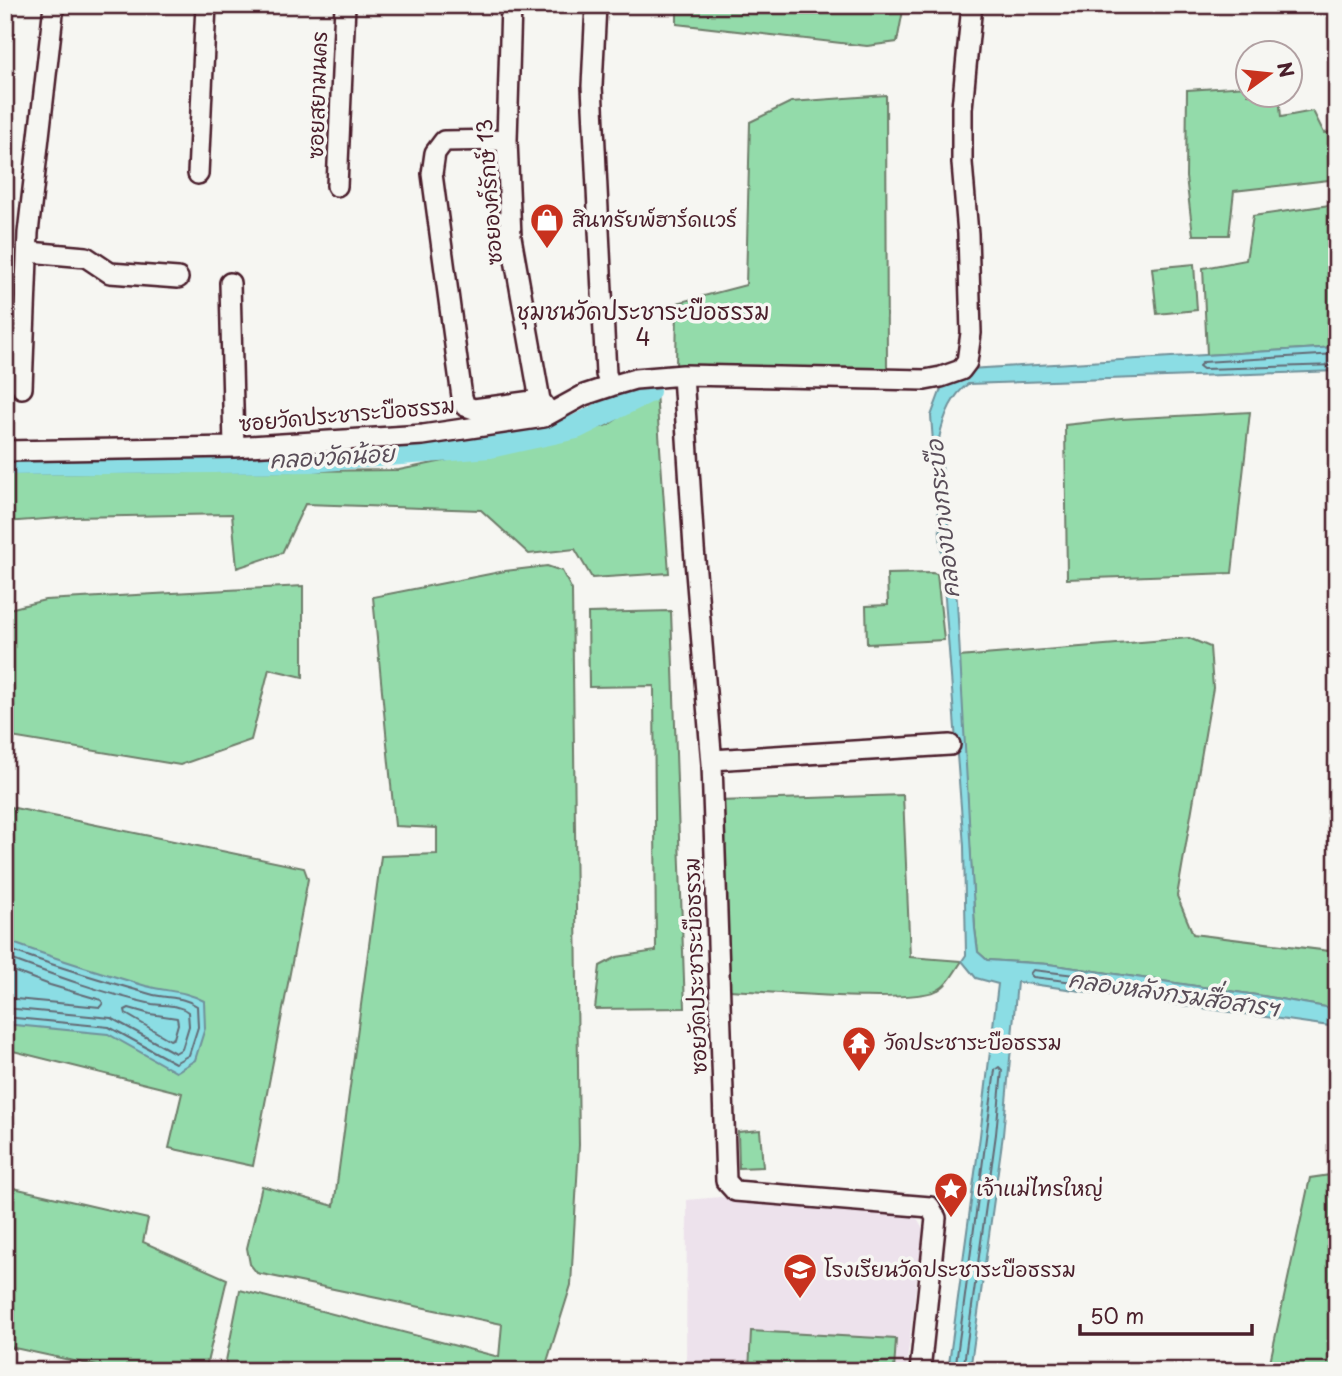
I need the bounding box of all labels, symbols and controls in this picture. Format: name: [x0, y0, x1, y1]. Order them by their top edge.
street label: ซอยสยามนคร: [298, 30, 334, 159]
north arrow: [1234, 38, 1304, 108]
text: N: [1271, 58, 1302, 80]
street label: ซอยองค์รักษ์ 13: [467, 118, 509, 266]
shop icon: สินทรัยพ์ฮาร์ดแวร์: [528, 201, 566, 250]
place label: สินทรัยพ์ฮาร์ดแวร์: [572, 202, 737, 234]
district label: ชุมชนวัดประชาระบือธรรม 4: [516, 293, 770, 354]
street label: ซอยวัดประชาระบือธรรม: [237, 388, 456, 438]
water label: คลองวัดน้อย: [269, 435, 397, 476]
water label: คลองบางกระบือ: [916, 437, 967, 600]
street label: ซอยวัดประชาระบือธรรม: [674, 857, 714, 1075]
water label: คลองหลังกรมสื่อสารฯ: [1066, 958, 1284, 1025]
temple icon: วัดประชาระบือธรรม: [840, 1024, 878, 1073]
place label: วัดประชาระบือธรรม: [884, 1025, 1062, 1057]
place icon: เจ้าแม่ไทรใหญ่: [932, 1170, 970, 1219]
place label: เจ้าแม่ไทรใหญ่: [976, 1171, 1103, 1203]
school or university icon: โรงเรียนวัดประชาระบือธรรม: [781, 1251, 819, 1300]
place label: โรงเรียนวัดประชาระบือธรรม: [824, 1252, 1076, 1284]
scale bar: [1080, 1292, 1251, 1336]
text: 50 m: [1090, 1299, 1144, 1331]

